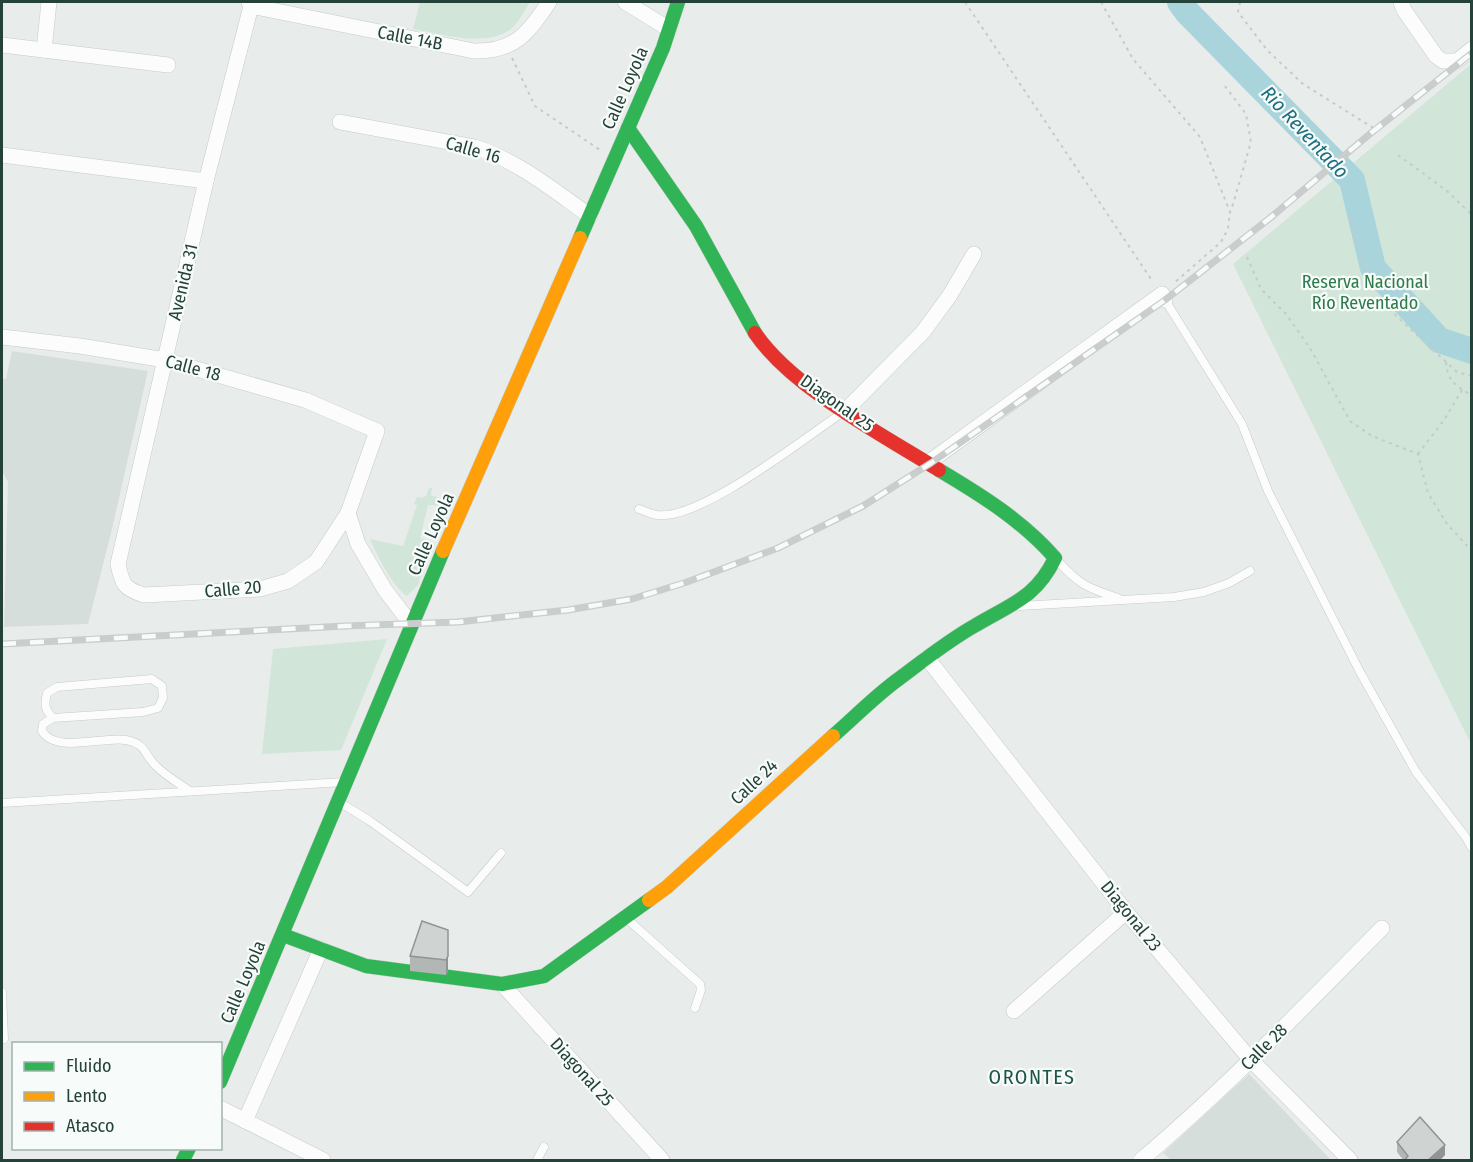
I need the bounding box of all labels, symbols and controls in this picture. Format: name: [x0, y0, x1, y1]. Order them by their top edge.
street label: Calle 14B: [376, 21, 445, 55]
street label: Calle Loyola: [597, 43, 653, 133]
water label: Rio Reventado: [1256, 81, 1354, 183]
street label: Calle 16: [443, 132, 503, 168]
street label: Avenida 31: [164, 242, 202, 322]
park label: Reserva Nacional Río Reventado: [1302, 271, 1428, 314]
street label: Calle 18: [163, 350, 223, 386]
street label: Diagonal 25: [796, 370, 878, 436]
street label: Calle Loyola: [403, 489, 459, 579]
street label: Calle 20: [203, 576, 263, 602]
street label: Calle 24: [726, 755, 782, 809]
street label: Diagonal 23: [1096, 876, 1166, 956]
street label: Calle Loyola: [216, 937, 270, 1027]
street label: Calle 28: [1236, 1019, 1292, 1075]
street label: Diagonal 25: [546, 1033, 618, 1111]
legend: [12, 1042, 222, 1150]
text: Fluido: [66, 1055, 112, 1077]
district label: ORONTES: [989, 1065, 1075, 1089]
text: Lento: [66, 1085, 107, 1107]
text: Atasco: [66, 1115, 114, 1137]

